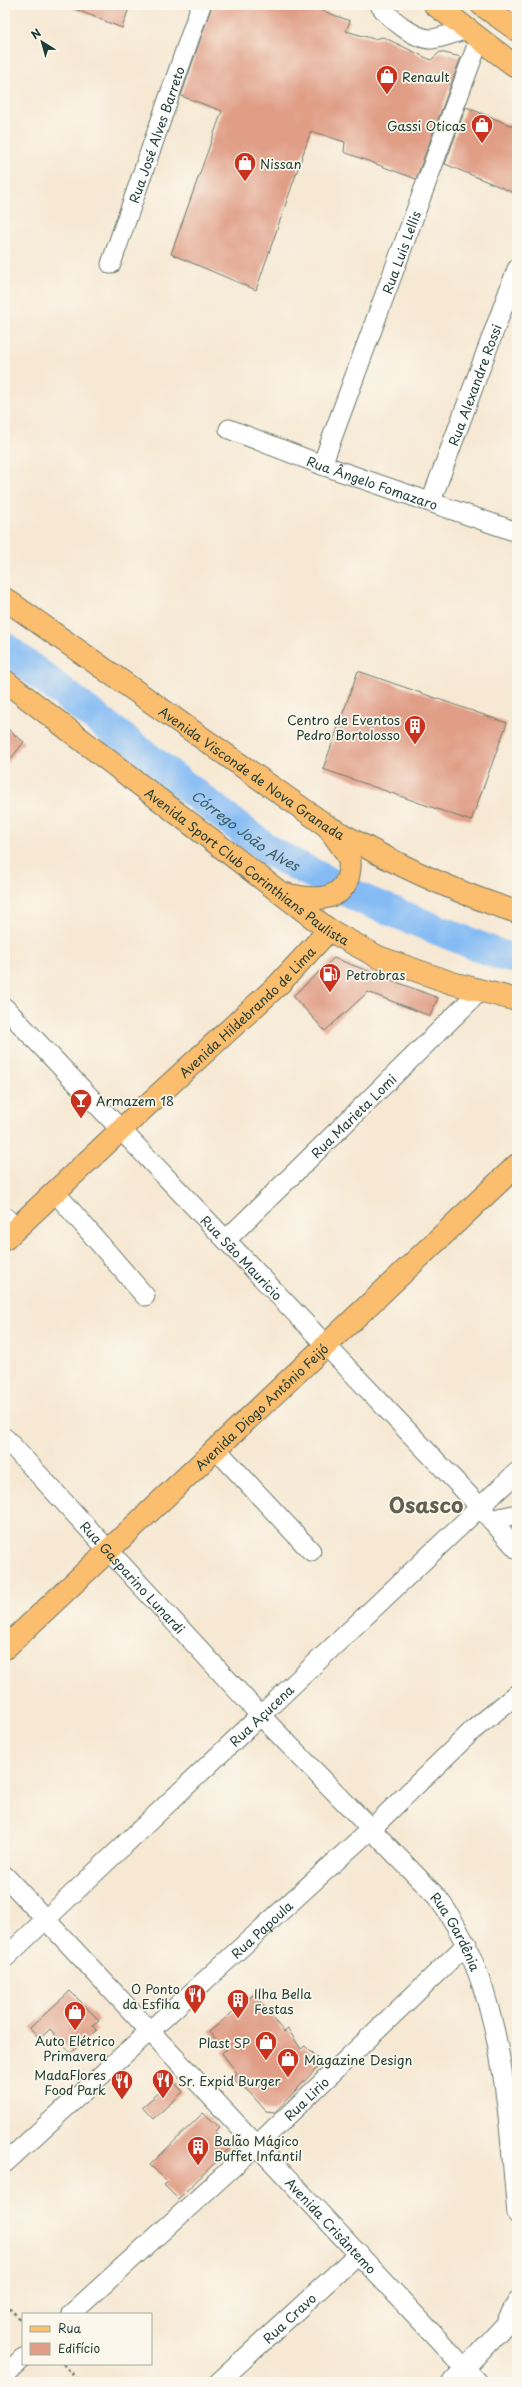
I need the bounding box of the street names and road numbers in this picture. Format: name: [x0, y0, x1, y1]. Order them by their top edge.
street label: Rua José Alves Barreto: [123, 64, 188, 205]
street label: Rua Luis Lellis: [377, 208, 425, 296]
street label: Rua Alexandre Rossi: [443, 321, 505, 448]
street label: Rua Ângelo Fomazaro: [304, 451, 440, 514]
street label: Avenida Visconde de Nova Granada: [155, 701, 349, 844]
street label: Avenida Sport Club Corinthians Paulista: [141, 783, 354, 949]
street label: Avenida Hildebrando de Lima: [174, 941, 320, 1081]
street label: Rua Marieta Lomi: [306, 1069, 400, 1162]
street label: Rua São Mauricio: [197, 1210, 287, 1304]
street label: Avenida Diogo Antônio Feijó: [190, 1339, 332, 1474]
street label: Rua Gasparino Lunardi: [76, 1517, 190, 1637]
street label: Rua Açucena: [225, 1679, 298, 1750]
street label: Rua Gardênia: [427, 1887, 486, 1974]
street label: Rua Papoula: [226, 1895, 297, 1962]
street label: Rua Lirio: [279, 2072, 333, 2124]
street label: Avenida Crisântemo: [282, 2173, 381, 2277]
street label: Rua Cravo: [258, 2288, 320, 2347]

